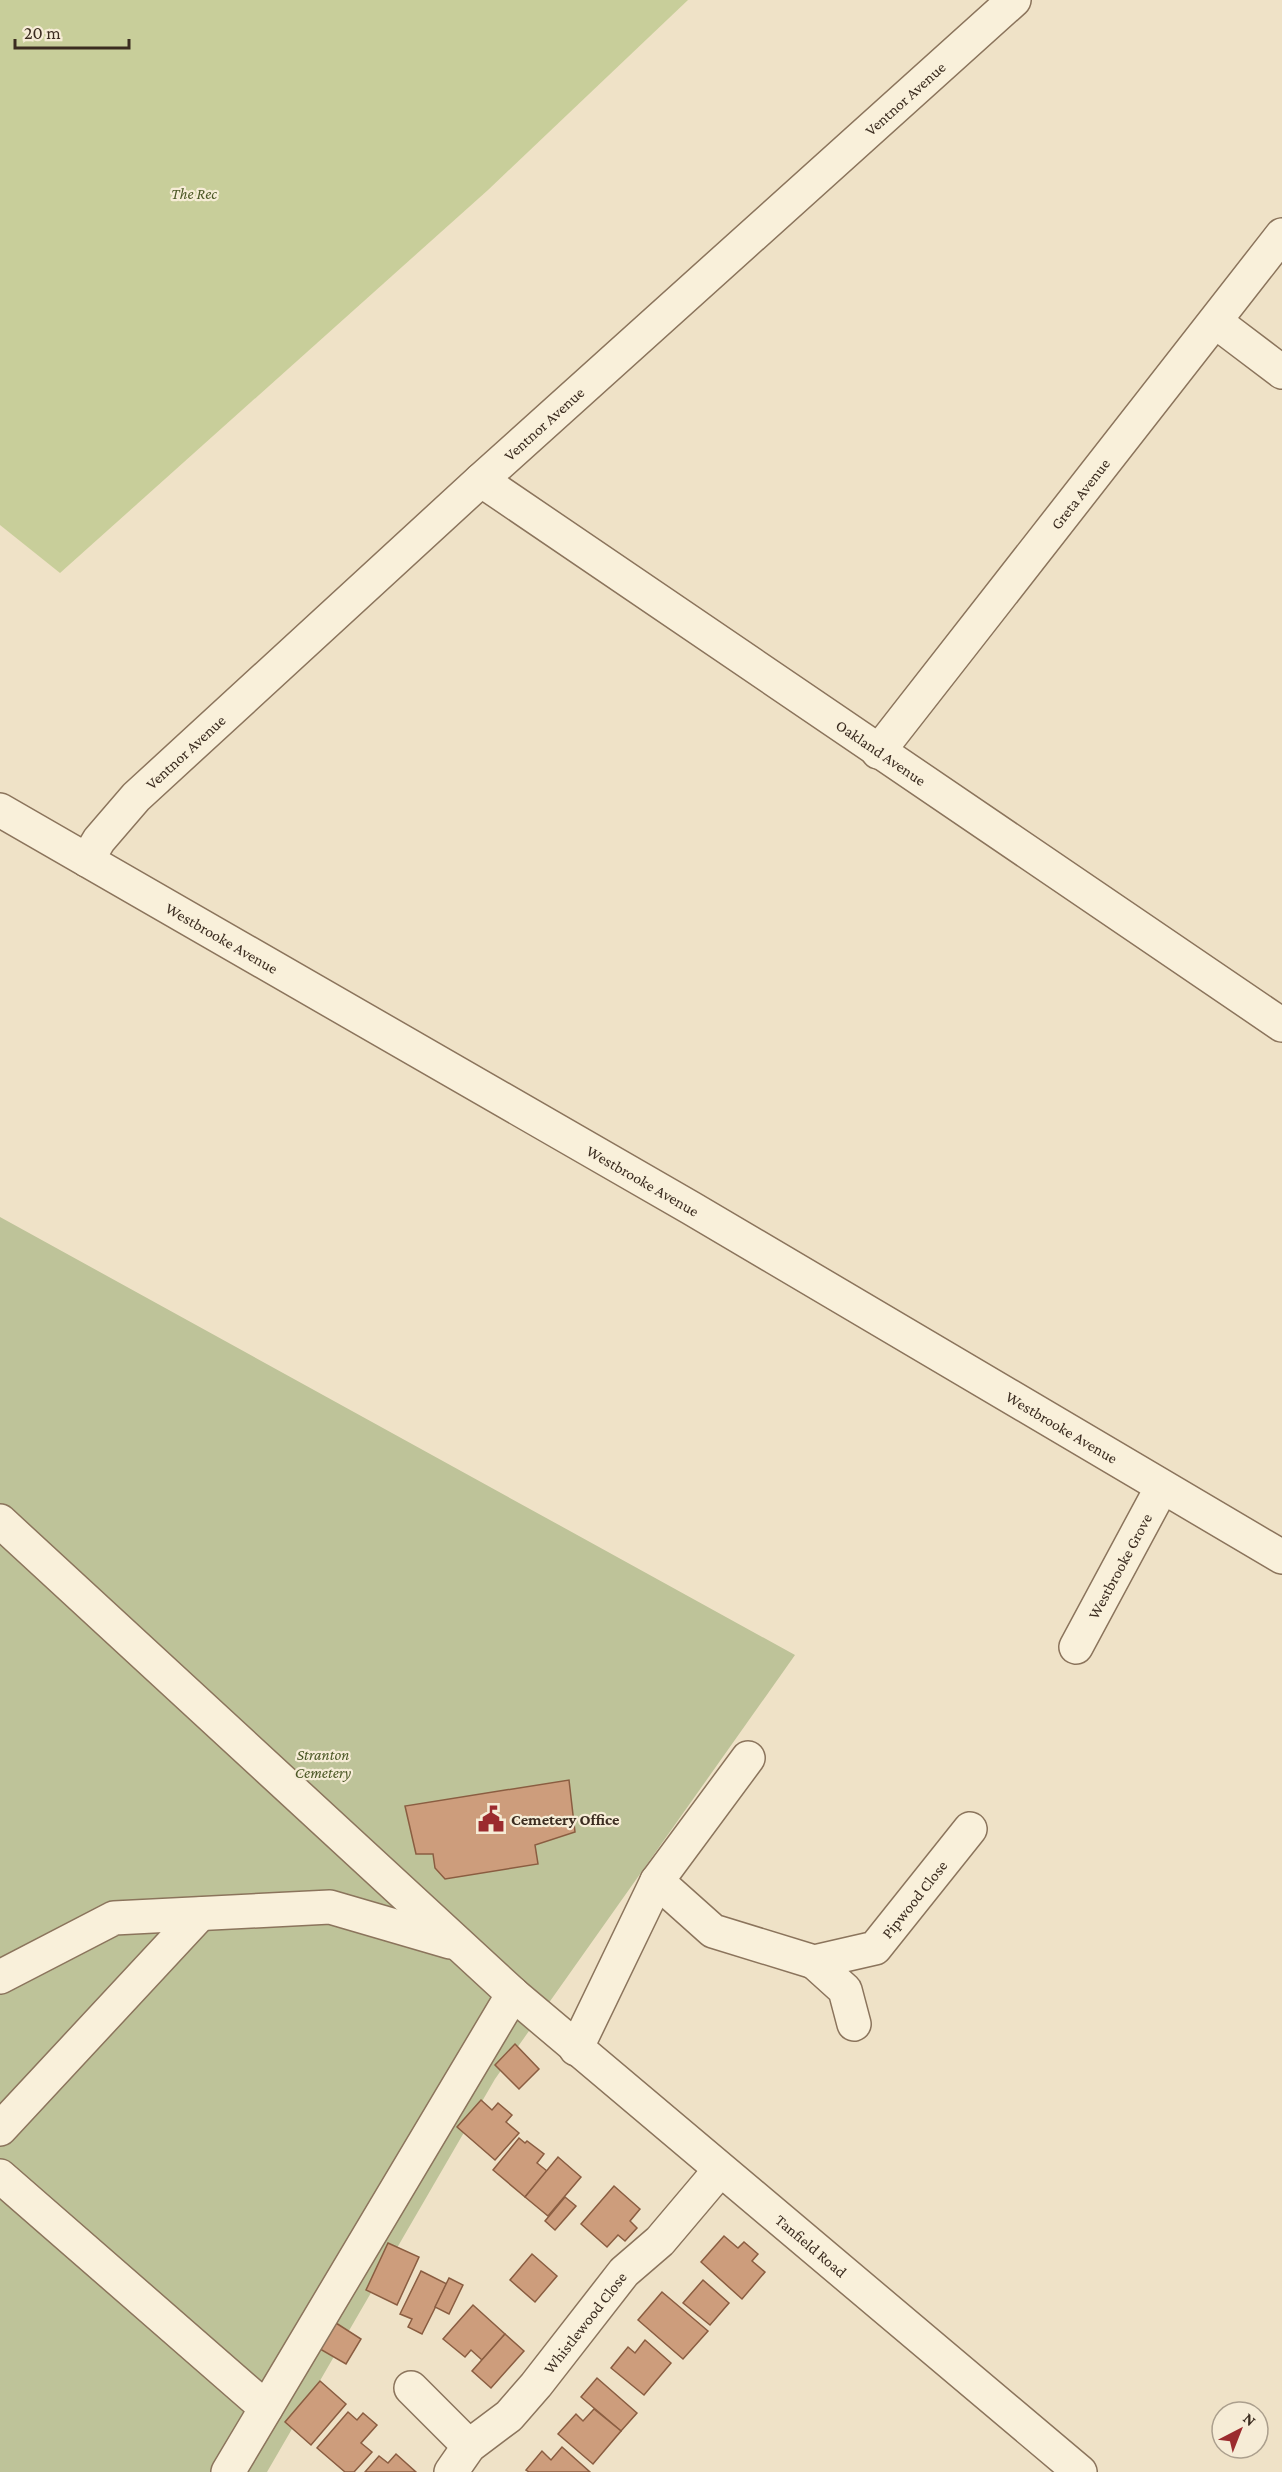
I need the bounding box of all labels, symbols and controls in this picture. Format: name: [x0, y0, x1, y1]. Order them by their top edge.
scale bar: [15, 12, 129, 50]
text: 20 m: [24, 23, 61, 43]
street label: Ventnor Avenue: [862, 58, 949, 139]
park label: The Rec: [171, 185, 217, 202]
street label: Ventnor Avenue: [501, 384, 588, 464]
street label: Greta Avenue: [1047, 455, 1113, 533]
street label: Ventnor Avenue: [142, 711, 229, 793]
street label: Oakland Avenue: [833, 716, 929, 789]
street label: Westbrooke Avenue: [162, 899, 281, 977]
street label: Westbrooke Avenue: [584, 1142, 702, 1220]
street label: Westbrooke Avenue: [1003, 1388, 1120, 1467]
street label: Westbrooke Grove: [1085, 1511, 1155, 1622]
park label: Stranton Cemetery: [295, 1746, 352, 1782]
public building icon: Cemetery Office: [476, 1804, 506, 1834]
place label: Cemetery Office: [511, 1811, 620, 1828]
street label: Pipwood Close: [878, 1857, 951, 1942]
street label: Tanfield Road: [772, 2211, 851, 2281]
street label: Whistlewood Close: [540, 2269, 630, 2377]
north arrow: [1210, 2400, 1270, 2460]
text: N: [1240, 2409, 1260, 2429]

